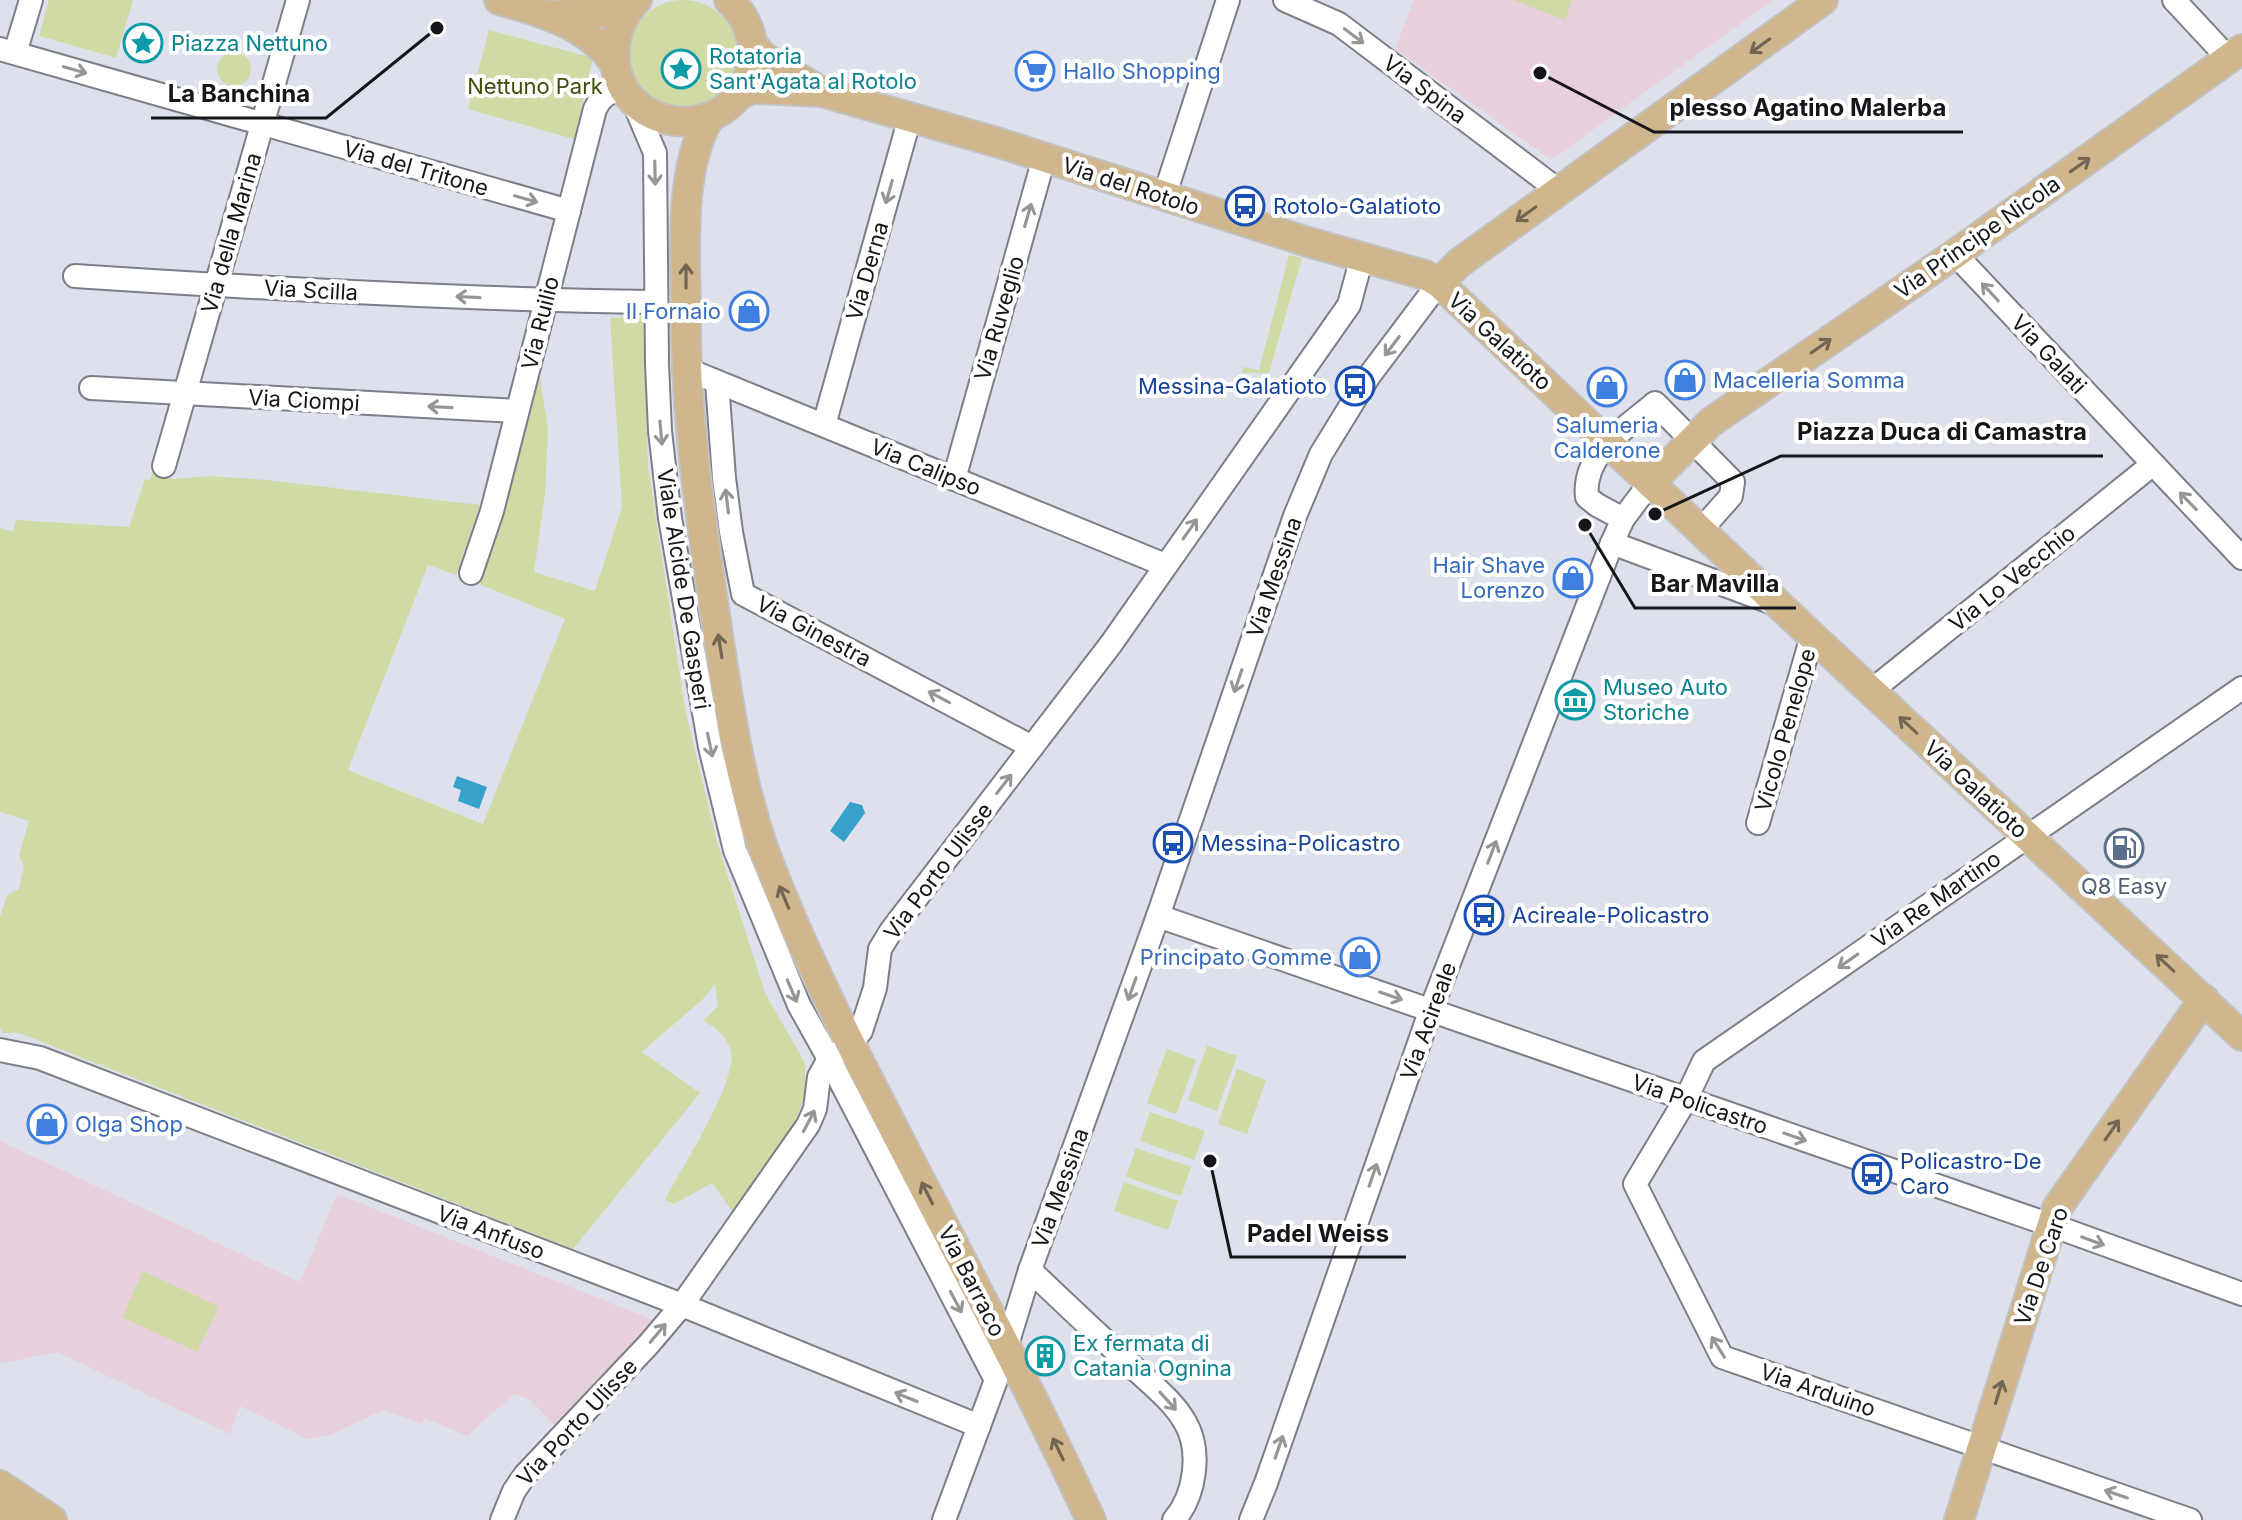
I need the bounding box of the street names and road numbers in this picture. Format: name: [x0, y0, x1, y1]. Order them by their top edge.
street label: Via Spina: [1378, 49, 1472, 129]
street label: Via del Tritone: [340, 135, 492, 201]
street label: Via della Marina: [196, 150, 266, 316]
street label: Via del Rotolo: [1059, 152, 1203, 220]
street label: Via Principe Nicola: [1889, 170, 2065, 304]
street label: Via Derna: [840, 219, 894, 323]
street label: Via Ruveglio: [969, 253, 1029, 383]
street label: Via Ruilio: [516, 274, 564, 372]
street label: Via Scilla: [263, 275, 359, 305]
street label: Via Galatioto: [1443, 287, 1557, 395]
street label: Via Galati: [2006, 309, 2092, 399]
street label: Via Ciompi: [248, 384, 360, 416]
street label: Via Calipso: [867, 433, 985, 501]
street label: Viale Alcide De Gasperi: [652, 467, 716, 711]
street label: Via Messina: [1241, 513, 1307, 641]
street label: Via Lo Vecchio: [1944, 519, 2080, 637]
street label: Via Ginestra: [752, 590, 876, 672]
street label: Vicolo Penelope: [1749, 645, 1821, 815]
street label: Via Galatioto: [1919, 735, 2033, 843]
street label: Via Porto Ulisse: [878, 798, 998, 944]
street label: Via Re Martino: [1867, 845, 2005, 953]
street label: Via Acireale: [1395, 958, 1461, 1084]
street label: Via Policastro: [1629, 1069, 1771, 1139]
street label: Via Messina: [1026, 1125, 1094, 1251]
street label: Via Anfuso: [434, 1200, 548, 1264]
street label: Via De Caro: [2009, 1203, 2073, 1329]
street label: Via Barraco: [933, 1221, 1011, 1341]
street label: Via Porto Ulisse: [511, 1353, 643, 1491]
street label: Via Arduino: [1757, 1358, 1879, 1422]

